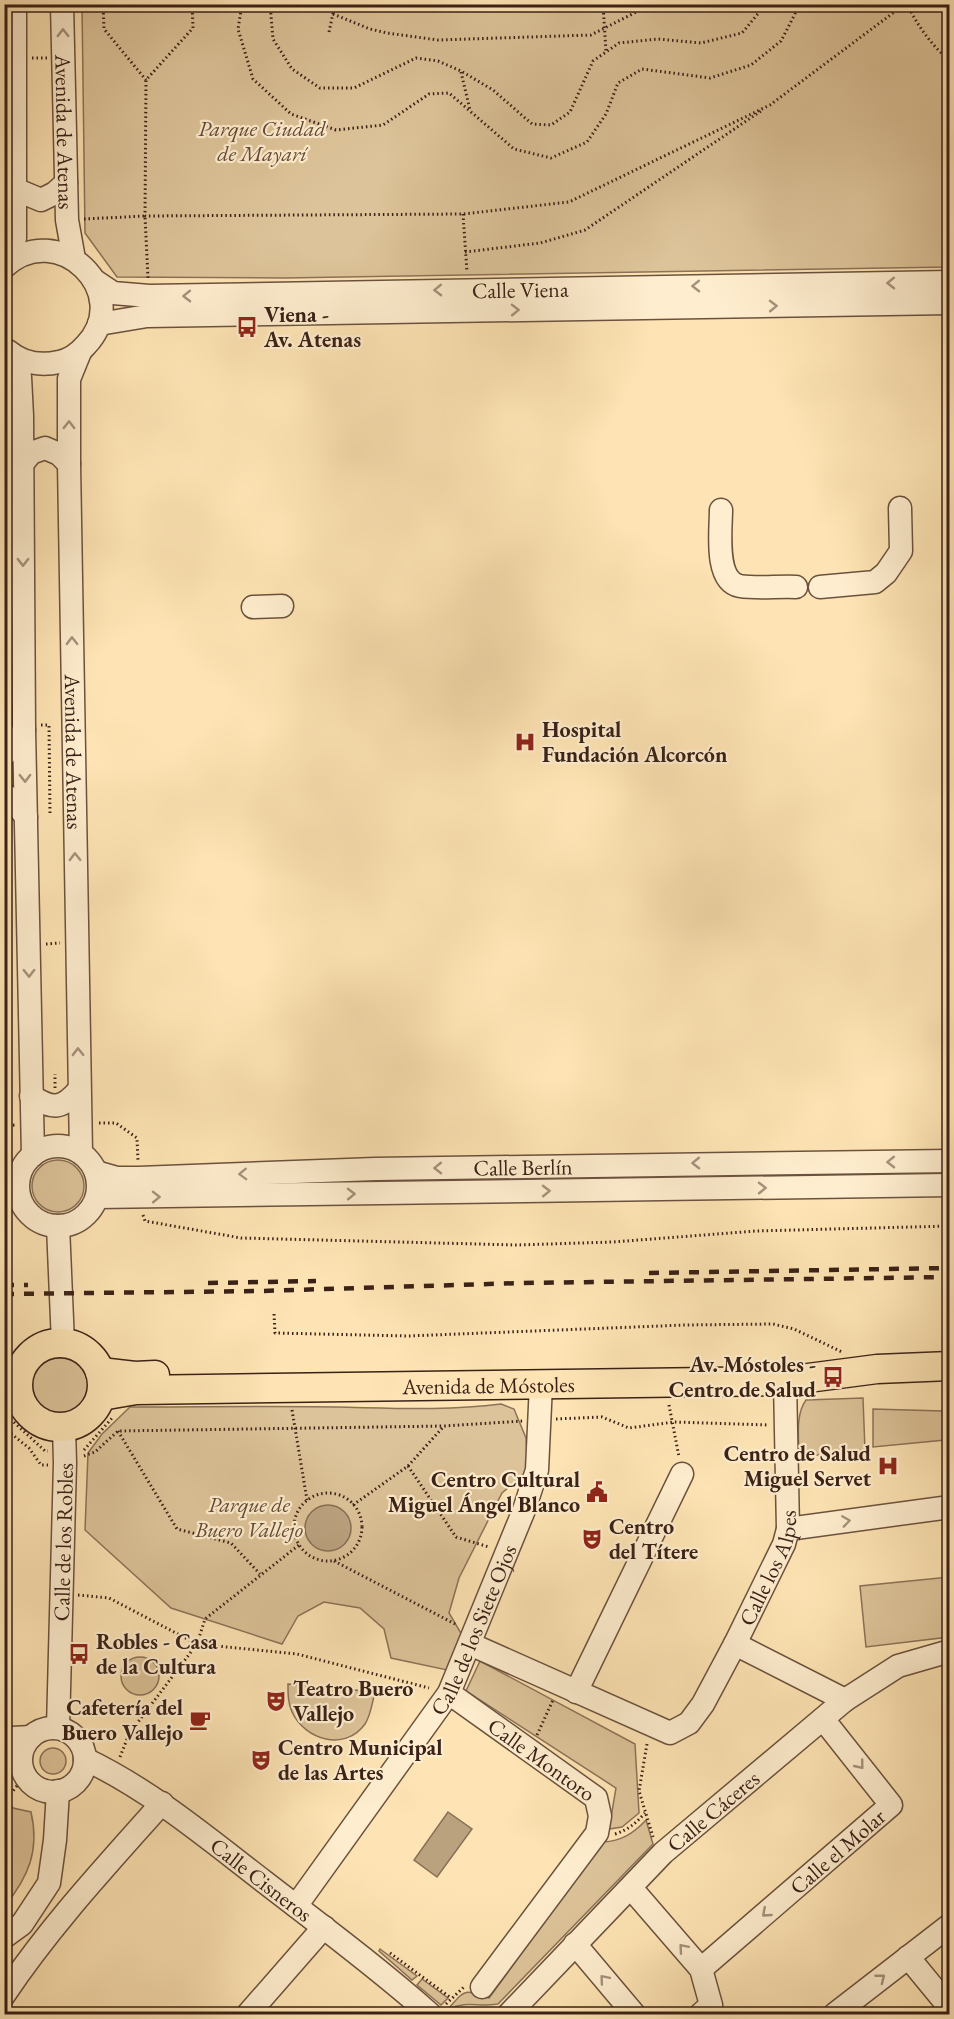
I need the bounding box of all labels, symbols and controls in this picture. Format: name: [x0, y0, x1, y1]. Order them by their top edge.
one-way arrow: [57, 28, 69, 37]
street label: Avenida de Atenas: [49, 53, 81, 210]
park label: Parque Ciudad de Mayarí: [198, 114, 327, 168]
street label: Calle Viena: [472, 274, 569, 305]
one-way arrow: [887, 276, 896, 289]
one-way arrow: [692, 280, 701, 292]
one-way arrow: [434, 284, 443, 297]
one-way arrow: [183, 289, 192, 302]
place label: Viena - Av. Atenas: [263, 300, 361, 354]
one-way arrow: [768, 300, 777, 312]
one-way arrow: [510, 304, 519, 316]
bus stop icon: Viena - Av. Atenas: [235, 315, 259, 339]
one-way arrow: [63, 421, 75, 430]
one-way arrow: [17, 557, 29, 566]
one-way arrow: [66, 637, 78, 646]
street label: Avenida de Atenas: [58, 673, 90, 830]
place label: Hospital Fundación Alcorcón: [542, 715, 728, 769]
hospital icon: Hospital Fundación Alcorcón: [513, 730, 537, 754]
one-way arrow: [19, 773, 31, 782]
one-way arrow: [69, 853, 81, 862]
one-way arrow: [23, 968, 35, 977]
one-way arrow: [72, 1048, 84, 1057]
street label: Calle Berlín: [473, 1152, 573, 1182]
one-way arrow: [887, 1156, 896, 1168]
one-way arrow: [692, 1157, 701, 1170]
one-way arrow: [434, 1162, 443, 1174]
one-way arrow: [239, 1168, 248, 1180]
one-way arrow: [757, 1182, 766, 1194]
one-way arrow: [541, 1185, 550, 1197]
one-way arrow: [346, 1188, 355, 1200]
one-way arrow: [151, 1190, 160, 1203]
place label: Av. Móstoles - Centro de Salud: [669, 1350, 816, 1404]
bus stop icon: Av. Móstoles - Centro de Salud: [821, 1365, 845, 1389]
street label: Avenida de Móstoles: [401, 1369, 575, 1401]
place label: Centro de Salud Miguel Servet: [724, 1439, 872, 1493]
hospital icon: Centro de Salud Miguel Servet: [876, 1454, 900, 1478]
street label: Calle de los Robles: [46, 1463, 79, 1622]
place label: Centro Cultural Miguel Ángel Blanco: [388, 1465, 580, 1519]
public building icon: Centro Cultural Miguel Ángel Blanco: [585, 1480, 609, 1504]
park label: Parque de Buero Vallejo: [194, 1490, 303, 1544]
street label: Calle los Alpes: [732, 1510, 803, 1630]
place label: Centro del Títere: [609, 1512, 698, 1566]
one-way arrow: [842, 1516, 851, 1528]
theatre icon: Centro del Títere: [580, 1527, 604, 1551]
street label: Calle de los Siete Ojos: [423, 1540, 523, 1721]
place label: Robles - Casa de la Cultura: [96, 1627, 218, 1681]
bus stop icon: Robles - Casa de la Cultura: [67, 1642, 91, 1666]
place label: Teatro Buero Vallejo: [293, 1674, 413, 1728]
theatre icon: Teatro Buero Vallejo: [264, 1689, 288, 1713]
place label: Cafetería del Buero Vallejo: [62, 1693, 183, 1747]
cafe icon: Cafetería del Buero Vallejo: [188, 1708, 212, 1732]
street label: Calle Montoro: [482, 1711, 602, 1808]
place label: Centro Municipal de las Artes: [278, 1733, 442, 1787]
theatre icon: Centro Municipal de las Artes: [249, 1748, 273, 1772]
one-way arrow: [852, 1758, 863, 1769]
street label: Calle Cáceres: [661, 1764, 765, 1858]
street label: Calle el Molar: [783, 1802, 892, 1901]
street label: Calle Cisneros: [204, 1831, 318, 1928]
one-way arrow: [762, 1906, 773, 1917]
one-way arrow: [679, 1944, 690, 1955]
one-way arrow: [601, 1975, 612, 1986]
one-way arrow: [874, 1975, 885, 1986]

